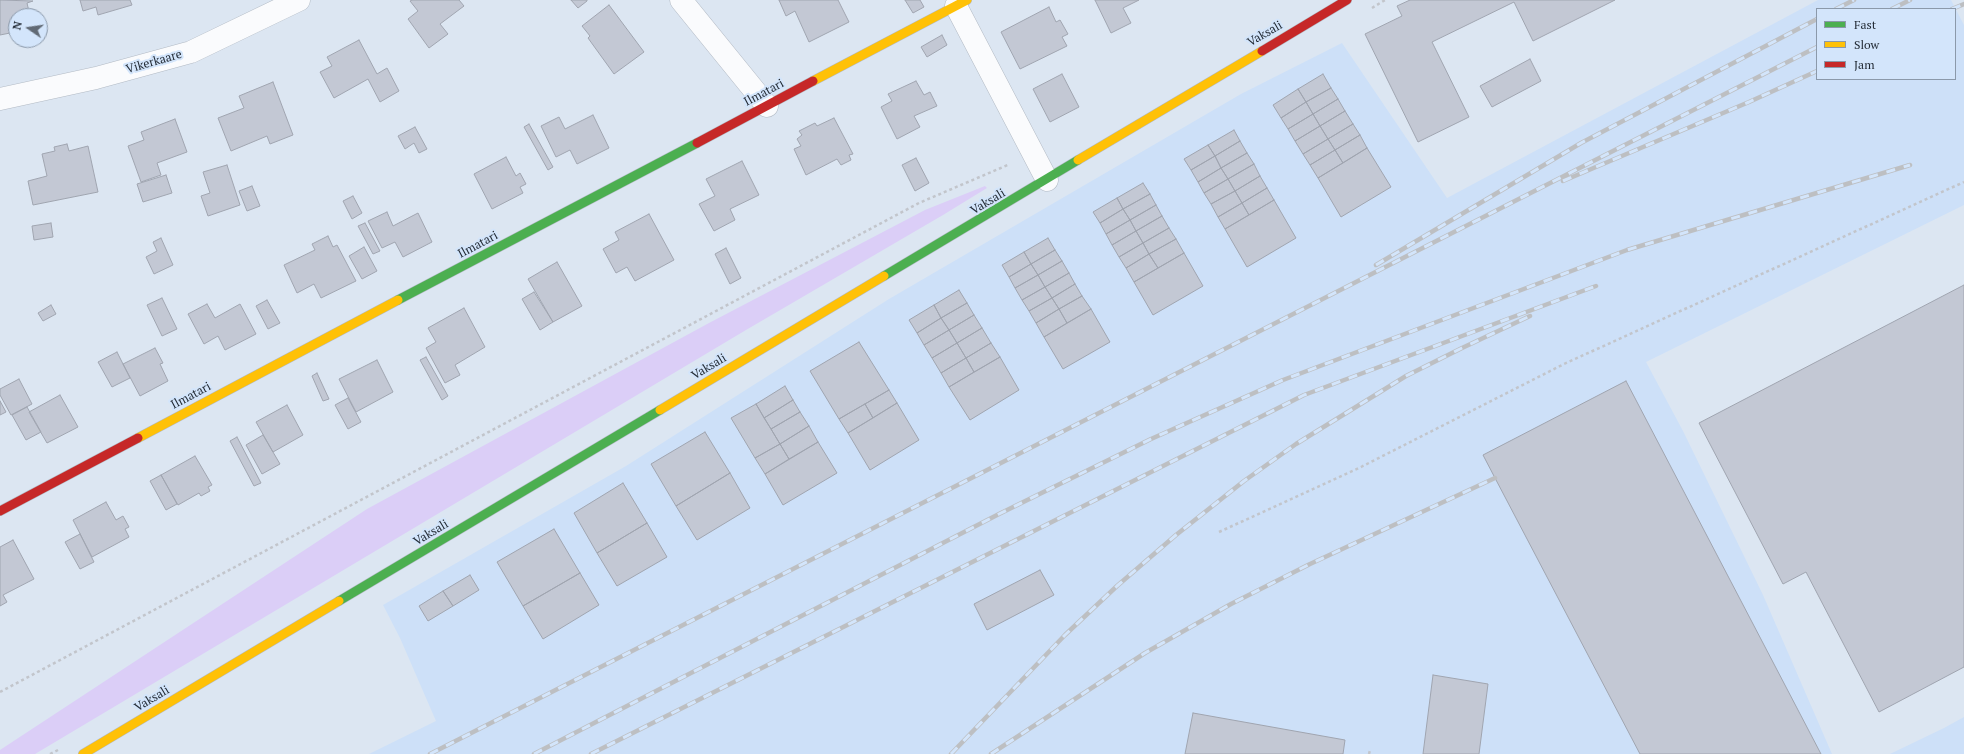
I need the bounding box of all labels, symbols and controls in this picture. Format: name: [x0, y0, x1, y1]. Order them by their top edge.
north arrow: [8, 8, 48, 48]
legend: [1816, 8, 1956, 80]
text: Fast: [1854, 17, 1876, 32]
street label: Vaksali: [1245, 18, 1285, 50]
text: N: [10, 20, 25, 31]
text: Slow: [1854, 37, 1879, 52]
street label: Vikerkaare: [124, 47, 184, 77]
text: Jam: [1854, 57, 1875, 72]
street label: Ilmatari: [742, 77, 786, 109]
street label: Vaksali: [968, 186, 1008, 218]
street label: Ilmatari: [456, 229, 500, 261]
street label: Vaksali: [689, 351, 729, 383]
street label: Ilmatari: [169, 380, 213, 412]
street label: Vaksali: [411, 517, 451, 549]
street label: Vaksali: [132, 683, 172, 715]

